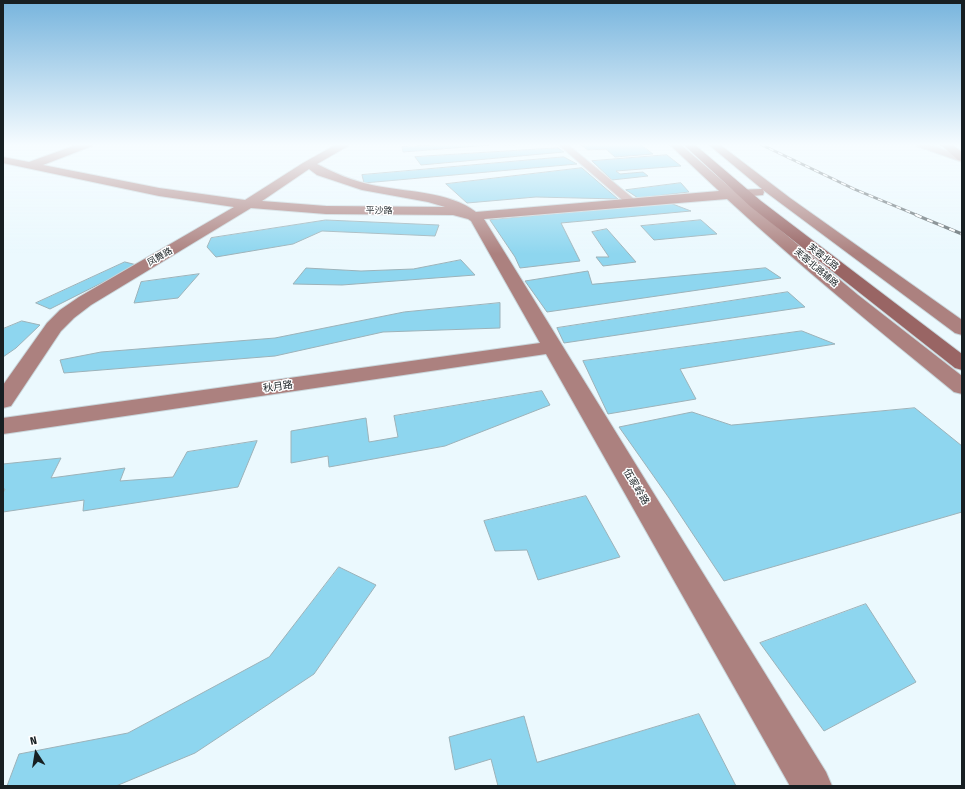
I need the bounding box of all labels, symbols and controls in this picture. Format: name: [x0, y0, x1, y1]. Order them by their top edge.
street label: 平沙路: [365, 205, 393, 217]
street label: 芙蓉北路: [805, 242, 841, 272]
street label: 凤舞路: [146, 246, 174, 268]
street label: 芙蓉北路辅路: [792, 247, 840, 289]
street label: 秋月路: [262, 379, 294, 395]
street label: 伍家岭路: [621, 467, 651, 507]
north arrow: [16, 733, 56, 773]
text: N: [29, 734, 38, 748]

